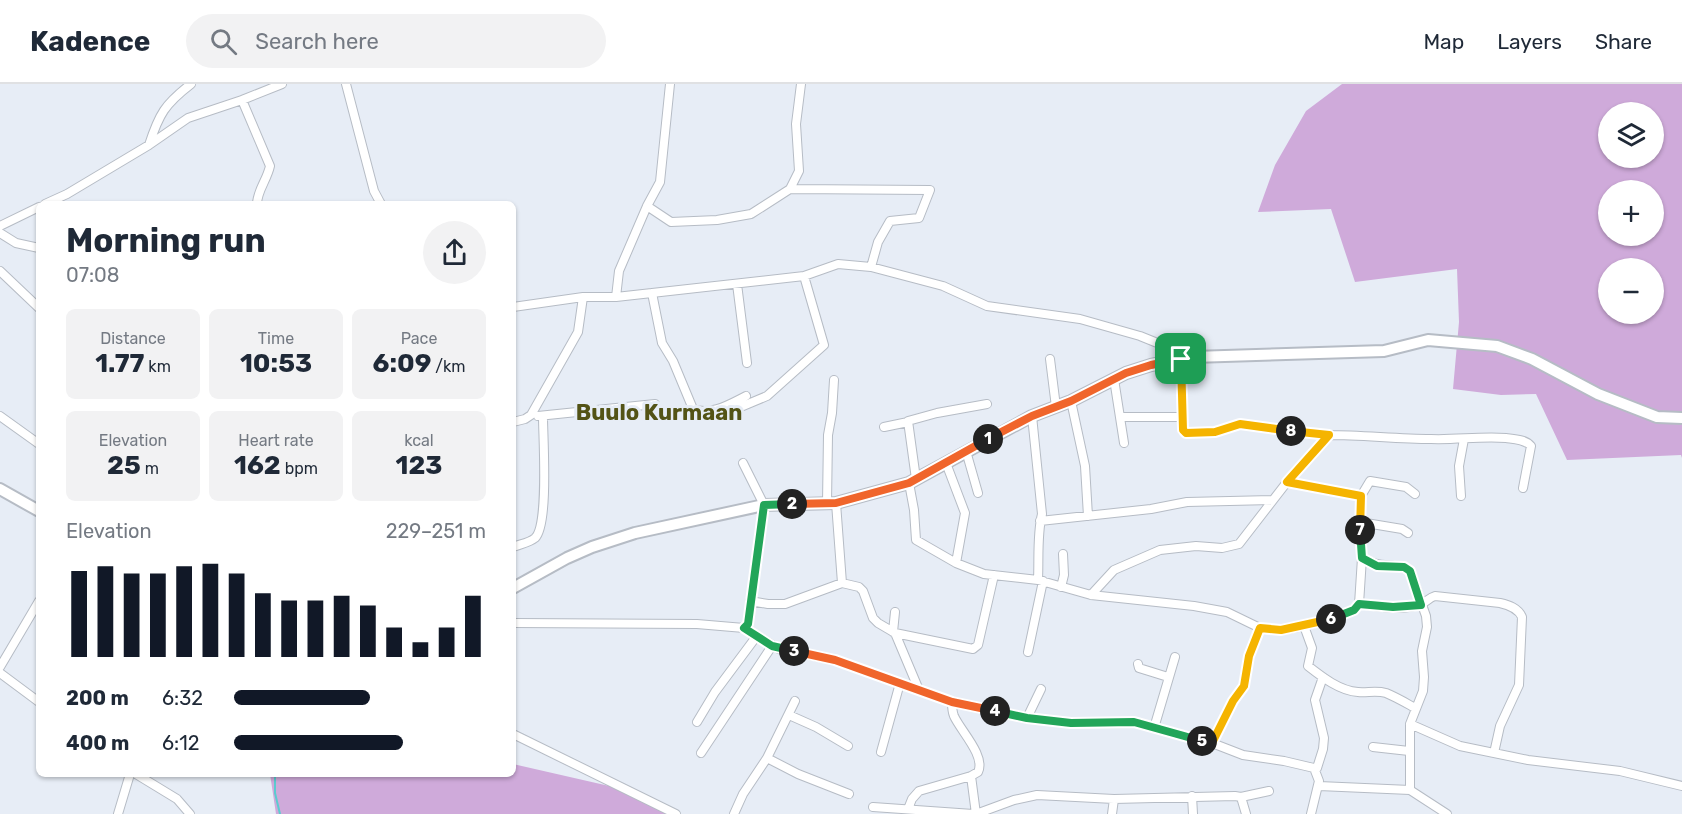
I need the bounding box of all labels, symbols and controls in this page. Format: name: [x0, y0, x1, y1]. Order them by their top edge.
search box: [186, 14, 606, 68]
text: Kadence: [30, 25, 150, 58]
icon: search: [207, 25, 240, 58]
text: Search here: [255, 28, 379, 55]
text: Map: [1423, 29, 1464, 54]
text: Layers: [1497, 29, 1562, 54]
text: Share: [1595, 29, 1652, 54]
map controls: [1598, 102, 1664, 324]
button: layers: [1598, 102, 1664, 168]
button: +: [1598, 180, 1664, 246]
text: Morning run: [66, 221, 266, 260]
button: share: [423, 221, 486, 284]
button: −: [1598, 258, 1664, 324]
text: 07:08: [66, 263, 120, 287]
text: Distance: [100, 329, 166, 348]
text: Time: [258, 329, 294, 348]
text: Pace: [401, 329, 437, 348]
pin: [1155, 333, 1206, 384]
icon: arrive: [1164, 342, 1197, 375]
text: 1.77: [95, 348, 144, 379]
text: 10:53: [240, 348, 312, 379]
text: 6:09: [373, 348, 431, 379]
text: km: [144, 357, 171, 376]
text: /km: [431, 357, 466, 376]
district label: Buulo Kurmaan: [576, 399, 742, 426]
pin: 8: [1276, 416, 1306, 446]
text: 8: [1286, 421, 1296, 440]
pin: 1: [973, 424, 1003, 454]
text: 1: [984, 429, 992, 448]
text: Elevation: [99, 431, 167, 450]
text: Heart rate: [238, 431, 314, 450]
text: kcal: [404, 431, 434, 450]
text: 25: [107, 450, 141, 481]
text: 162: [234, 450, 281, 481]
text: 123: [396, 450, 442, 481]
text: m: [141, 459, 159, 478]
text: bpm: [281, 459, 318, 478]
pin: 2: [777, 489, 807, 519]
text: 2: [787, 494, 797, 513]
pin: 7: [1345, 515, 1375, 545]
text: Elevation: [66, 519, 152, 543]
text: 229–251 m: [386, 519, 486, 543]
text: 7: [1355, 520, 1365, 539]
pin: 6: [1316, 604, 1346, 634]
text: 6: [1326, 609, 1336, 628]
pin: 3: [779, 636, 809, 666]
text: 3: [789, 641, 799, 660]
text: 200 m: [66, 686, 129, 710]
text: 6:32: [162, 686, 203, 710]
pin: 4: [980, 696, 1010, 726]
text: 4: [990, 701, 1000, 720]
pin: 5: [1187, 726, 1217, 756]
text: 400 m: [66, 731, 129, 755]
text: 6:12: [162, 731, 199, 755]
text: 5: [1197, 731, 1207, 750]

